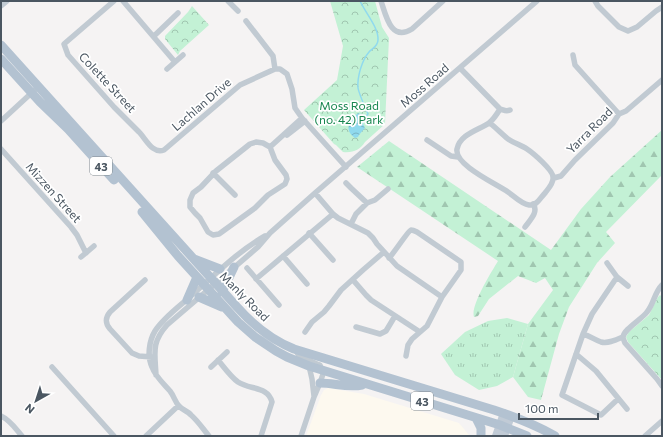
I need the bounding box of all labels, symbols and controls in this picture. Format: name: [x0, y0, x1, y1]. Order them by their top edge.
street label: Colette Street: [77, 49, 139, 115]
street label: Moss Road: [397, 60, 451, 110]
street label: Lachlan Drive: [169, 75, 233, 133]
park label: Moss Road (no. 42) Park: [314, 98, 384, 126]
street label: Yarra Road: [563, 104, 615, 156]
road number: 43: [90, 157, 112, 175]
street label: Mizzen Street: [23, 159, 85, 225]
street label: Manly Road: [217, 268, 273, 324]
north arrow: [16, 381, 56, 421]
road number: 43: [411, 392, 433, 410]
scale bar: [519, 395, 598, 421]
text: 100 m: [525, 401, 559, 415]
text: N: [22, 402, 37, 417]

